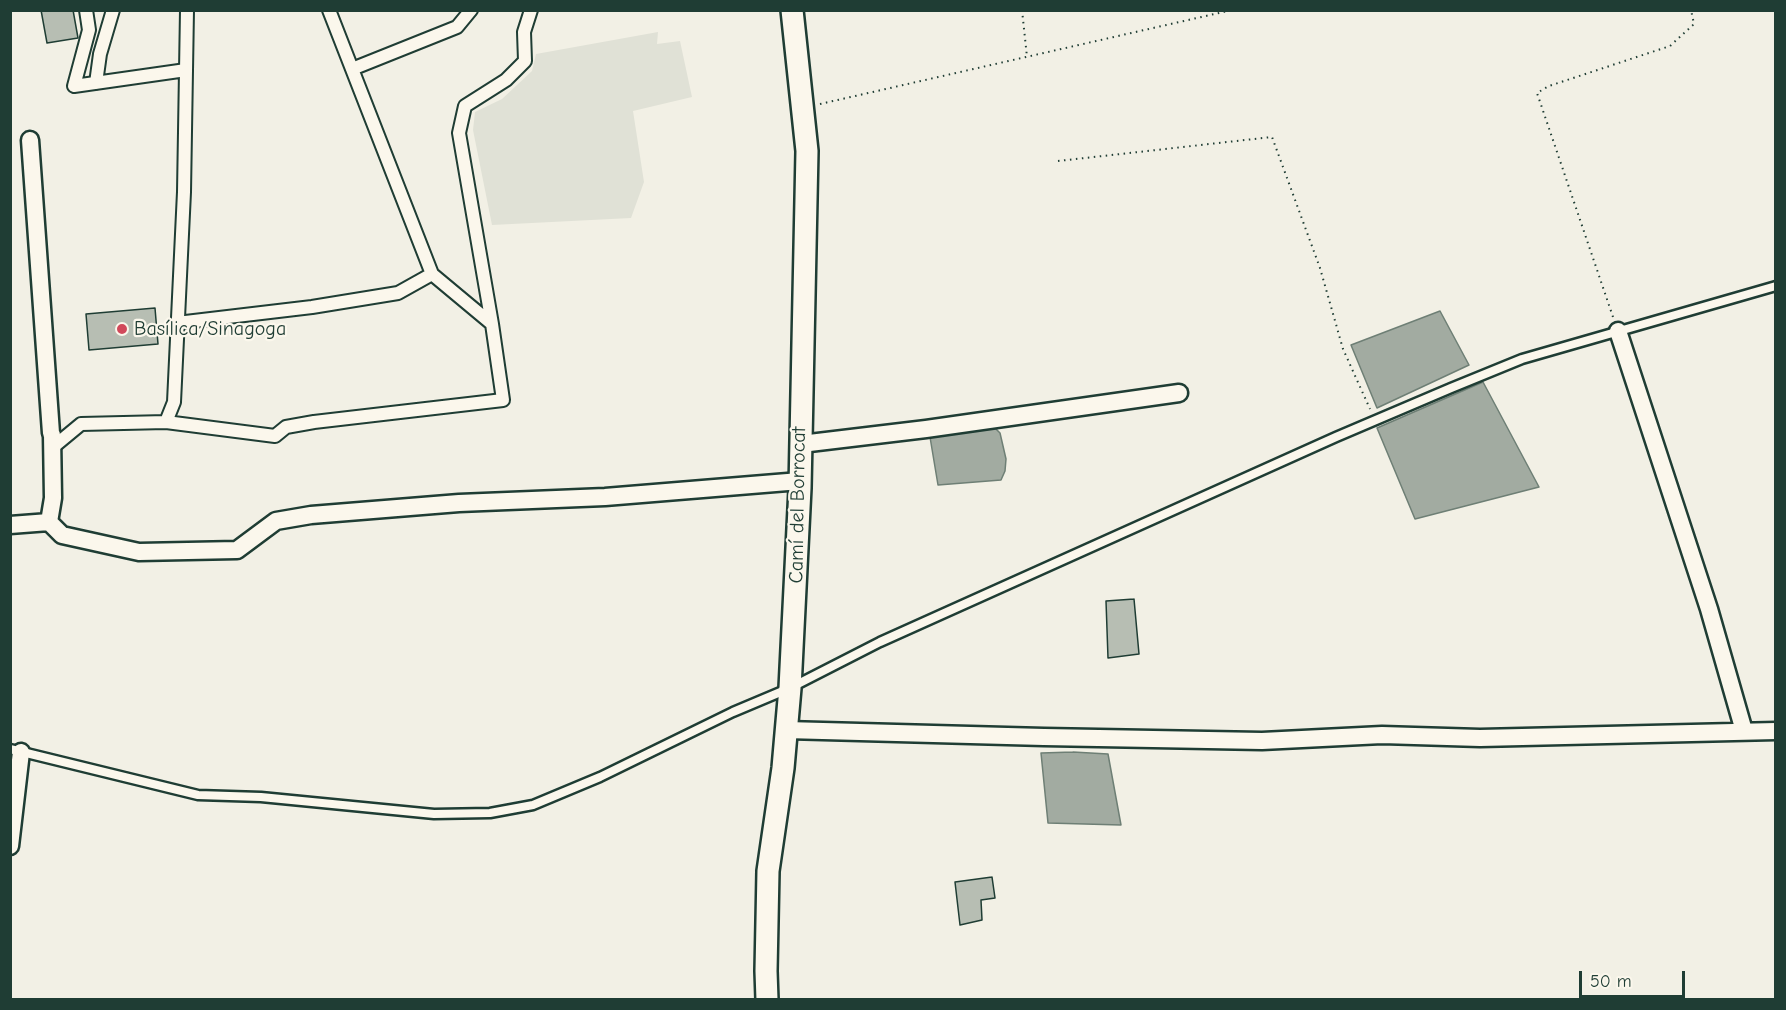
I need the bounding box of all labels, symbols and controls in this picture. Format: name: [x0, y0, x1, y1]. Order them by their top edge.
place label: Basílica/Sinagoga: [134, 317, 286, 341]
marker: Basílica/Sinagoga: [115, 322, 129, 336]
street label: Camí del Borrocat: [785, 426, 811, 584]
scale bar: [1582, 959, 1688, 997]
text: 50 m: [1590, 971, 1632, 992]

